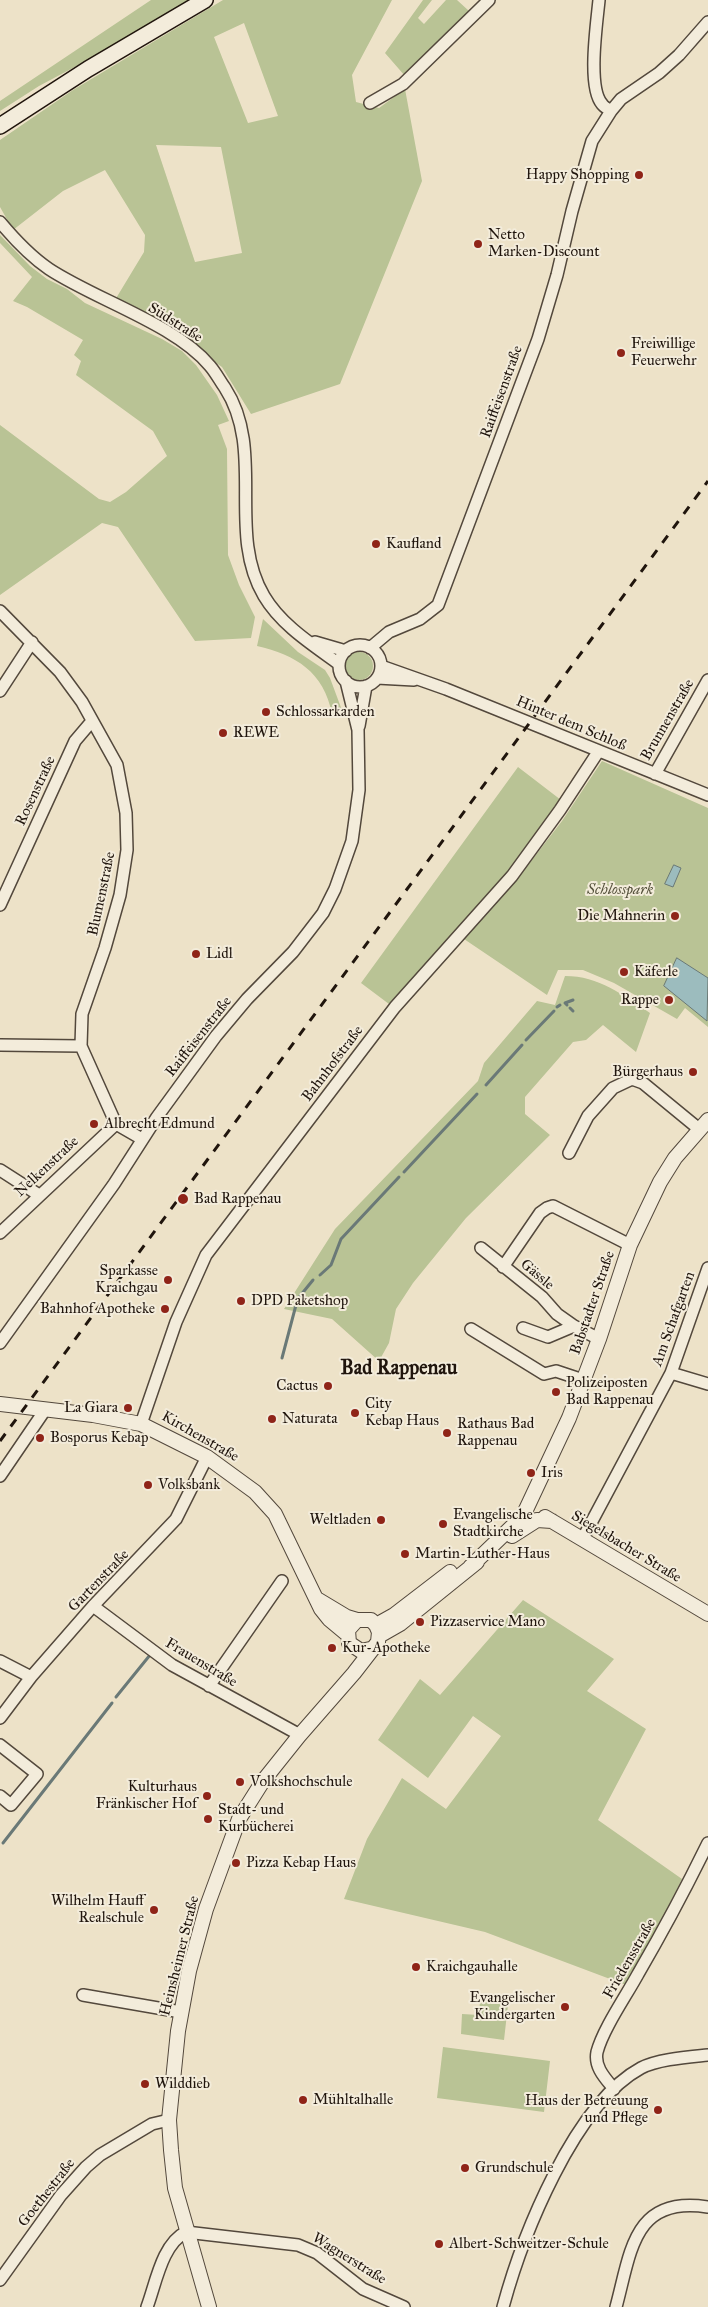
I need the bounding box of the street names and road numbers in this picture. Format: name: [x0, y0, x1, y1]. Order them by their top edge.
street label: Südstraße: [144, 299, 206, 347]
street label: Raiffeisenstraße: [477, 343, 527, 441]
street label: Brunnenstraße: [637, 676, 699, 764]
street label: Hinter dem Schloß: [513, 693, 629, 755]
street label: Rosenstraße: [12, 753, 60, 829]
street label: Blumenstraße: [84, 850, 120, 938]
street label: Raiffeisenstraße: [162, 993, 236, 1081]
street label: Bahnhofstraße: [299, 1022, 367, 1106]
street label: Nelkenstraße: [11, 1133, 83, 1201]
street label: Babstadter Straße: [567, 1249, 619, 1357]
street label: Gässle: [516, 1256, 558, 1294]
street label: Am Schafgarten: [649, 1269, 699, 1369]
street label: Kirchenstraße: [158, 1408, 242, 1466]
street label: Siegelsbacher Straße: [568, 1507, 684, 1587]
street label: Gartenstraße: [65, 1546, 133, 1616]
street label: Frauenstraße: [162, 1635, 240, 1691]
street label: Heinsheimer Straße: [156, 1894, 204, 2018]
street label: Friedensstraße: [600, 1916, 660, 2002]
street label: Goethestraße: [15, 2155, 79, 2231]
street label: Wagnerstraße: [309, 2229, 389, 2289]

